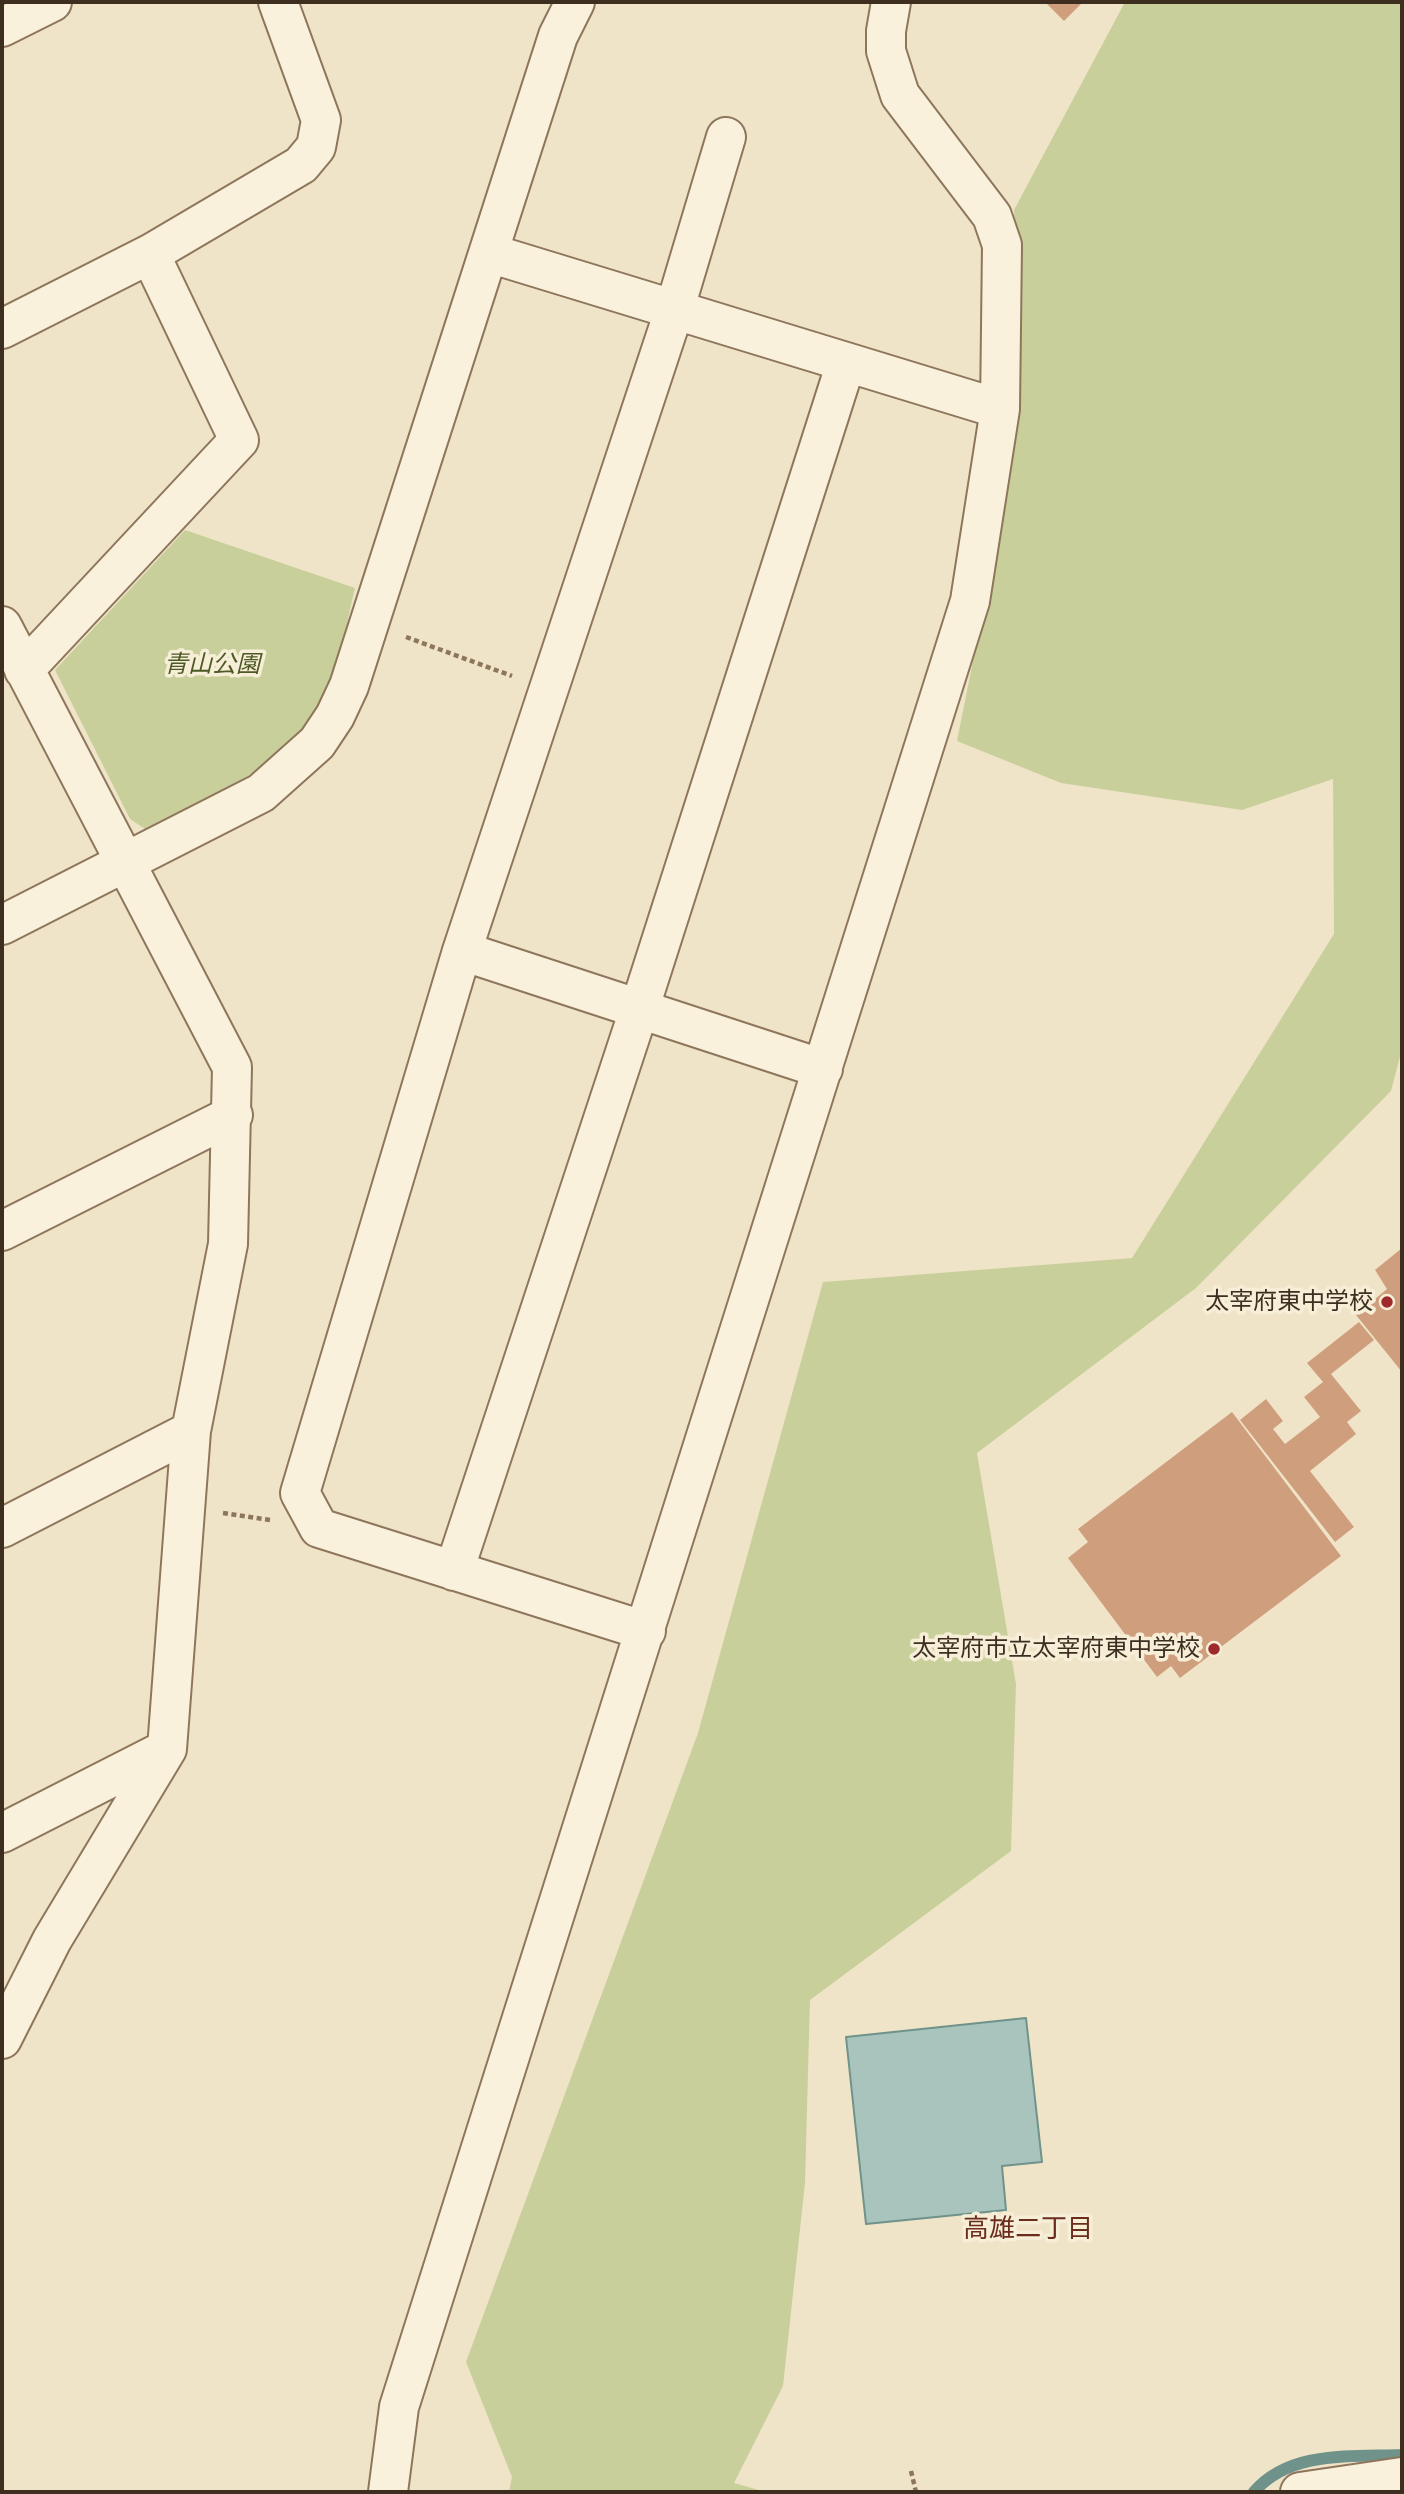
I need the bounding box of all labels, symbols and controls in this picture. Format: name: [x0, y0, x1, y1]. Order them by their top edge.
park label: 青山公園: [164, 651, 260, 679]
place label: 太宰府東中学校: [1205, 1288, 1373, 1316]
marker: 太宰府東中学校: [1379, 1294, 1395, 1310]
place label: 太宰府市立太宰府東中学校: [912, 1635, 1200, 1663]
marker: 太宰府市立太宰府東中学校: [1206, 1641, 1222, 1657]
district label: 高雄二丁目: [963, 2214, 1093, 2246]

